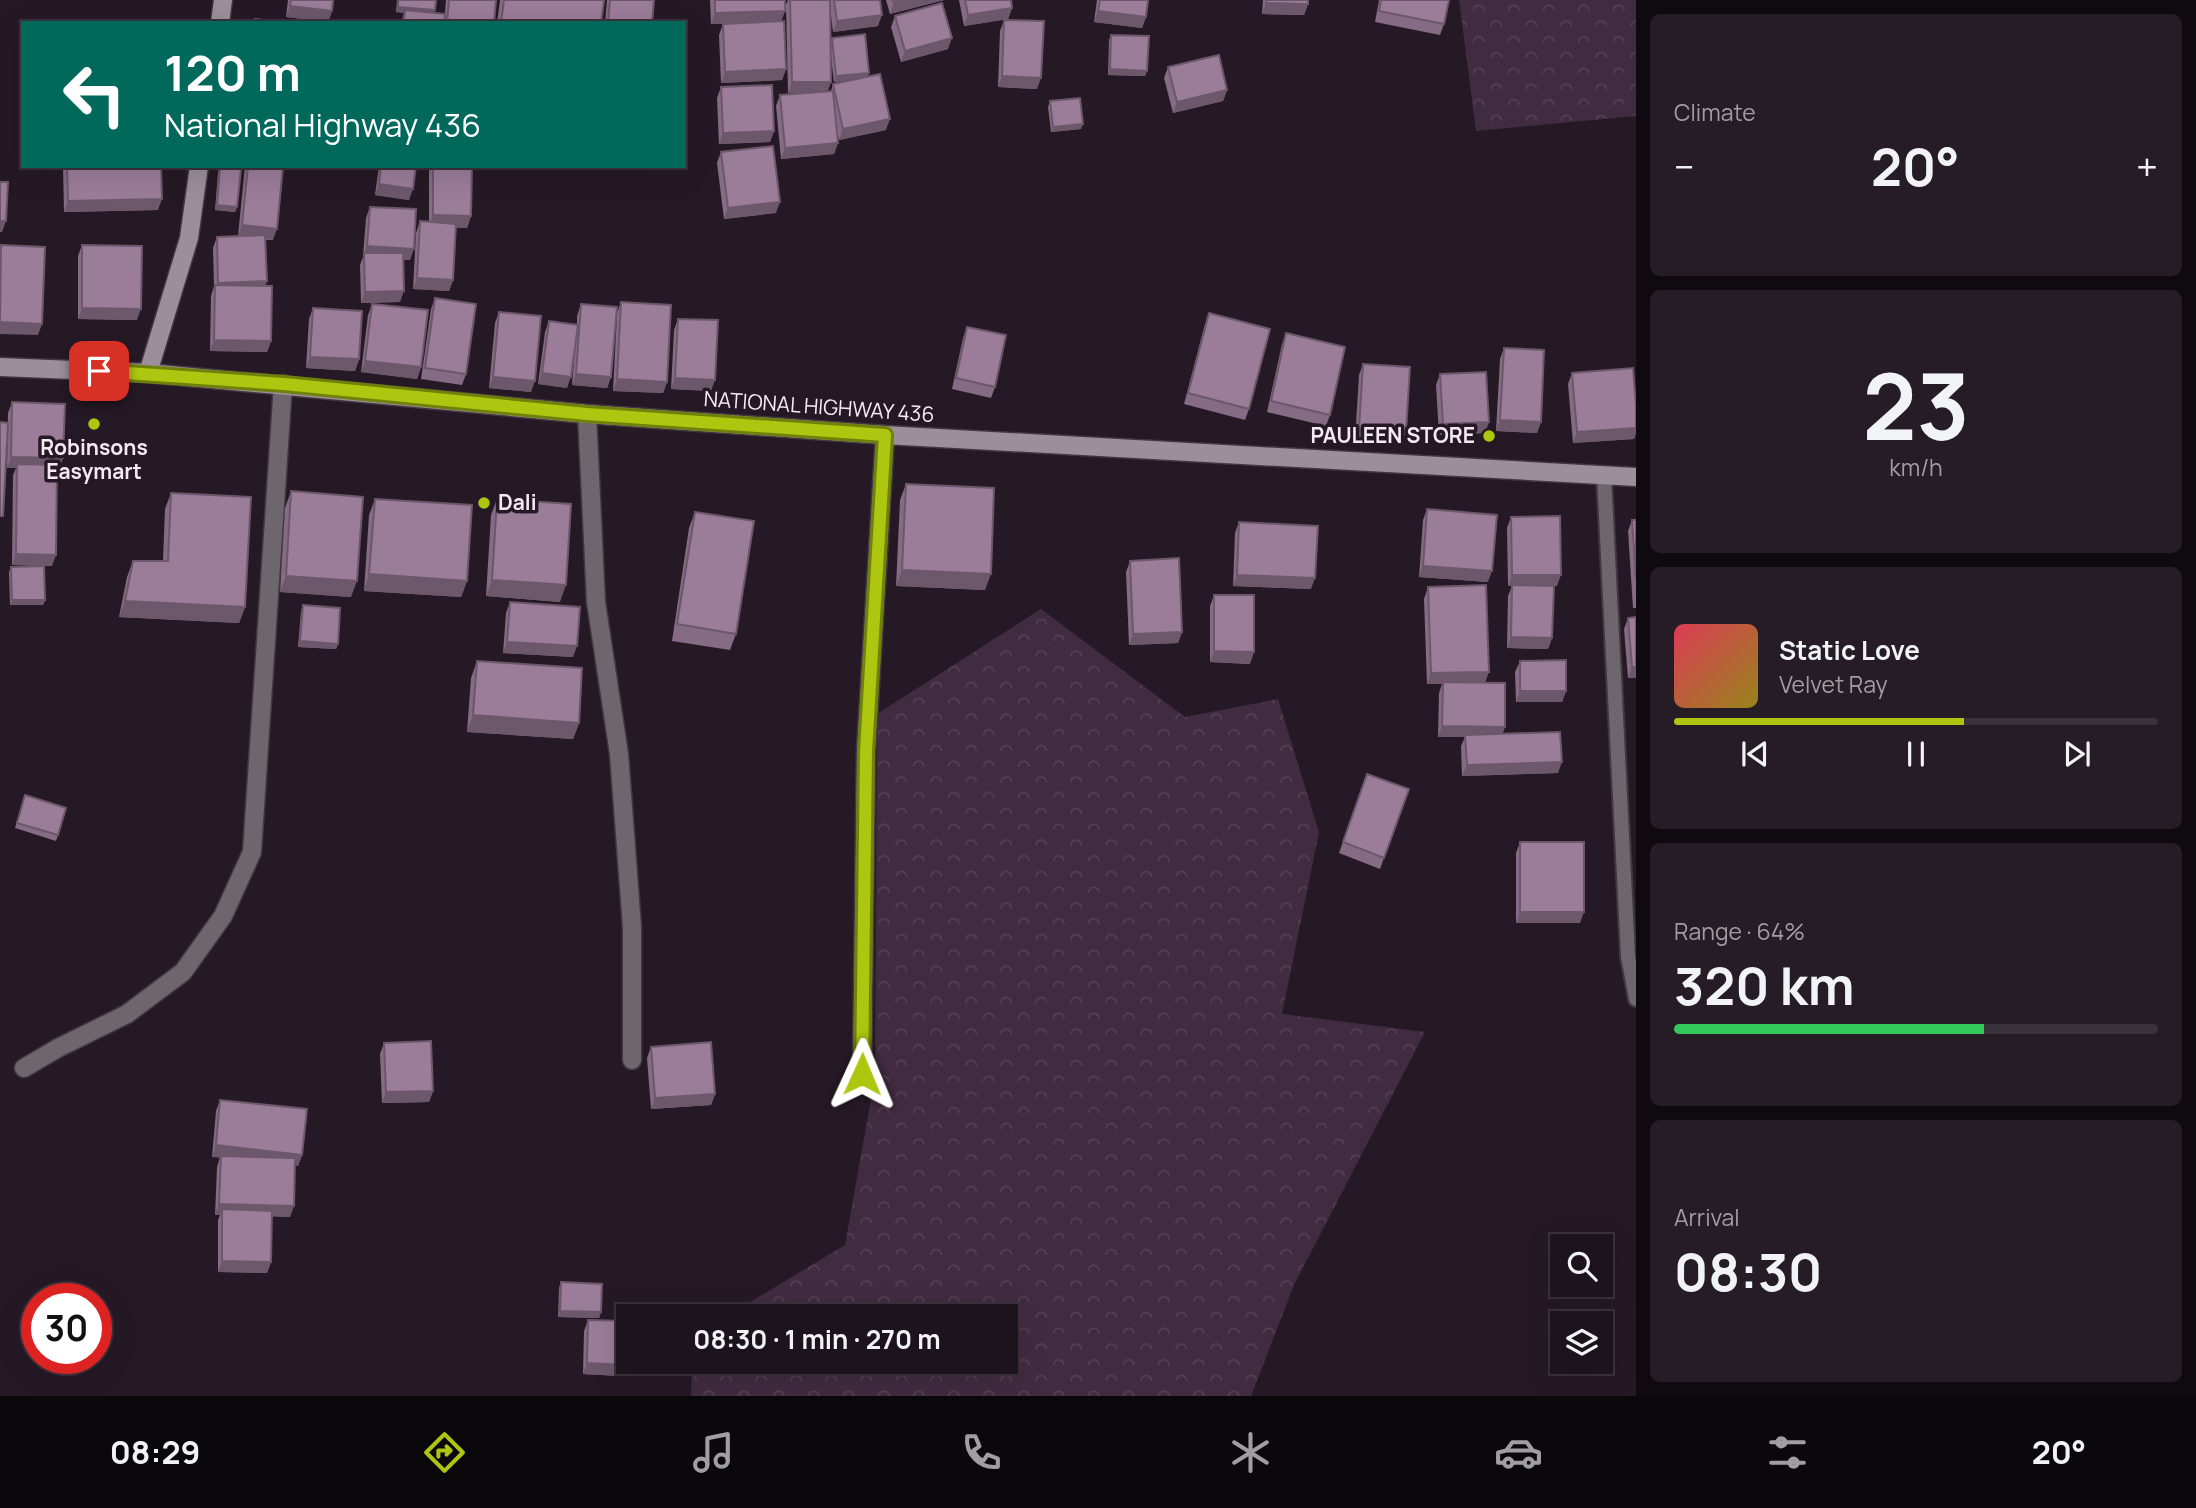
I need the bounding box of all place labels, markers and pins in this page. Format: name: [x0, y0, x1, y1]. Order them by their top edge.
pin: [69, 341, 129, 401]
marker: Robinsons Easymart: [86, 416, 102, 432]
place label: PAULEEN STORE: [1310, 421, 1475, 449]
marker: PAULEEN STORE: [1481, 428, 1497, 444]
place label: Robinsons Easymart: [40, 433, 148, 485]
place label: Dali: [498, 488, 537, 516]
marker: Dali: [476, 495, 492, 511]

